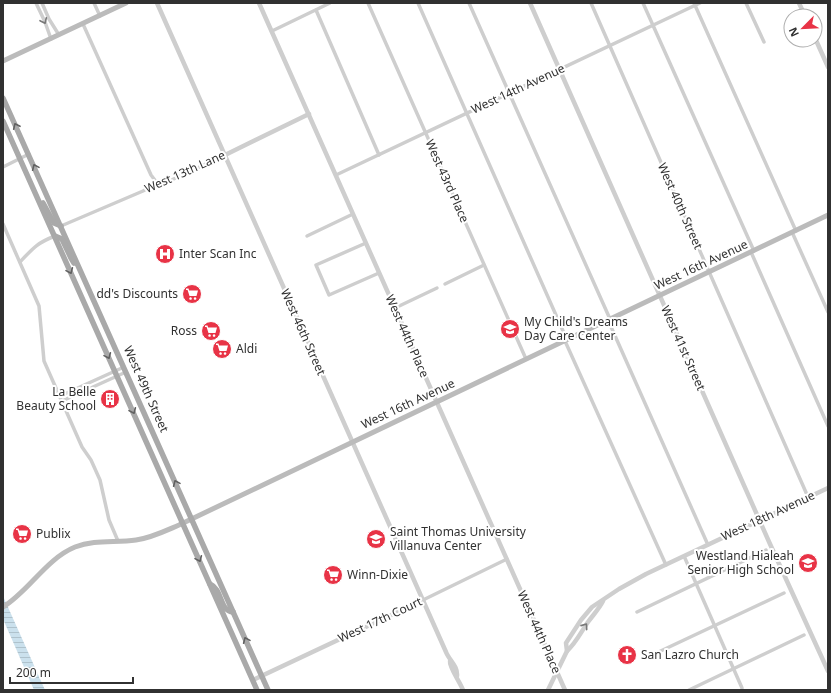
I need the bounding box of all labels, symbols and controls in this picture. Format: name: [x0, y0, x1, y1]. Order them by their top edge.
north arrow: [783, 8, 823, 48]
one-way arrow: [39, 16, 47, 24]
text: N: [785, 25, 802, 39]
street label: West 14th Avenue: [468, 59, 568, 118]
one-way arrow: [13, 123, 21, 131]
street label: West 43rd Place: [421, 136, 474, 225]
street label: West 13th Lane: [142, 146, 228, 197]
street label: West 40th Street: [654, 160, 707, 252]
one-way arrow: [32, 164, 40, 172]
street label: West 16th Avenue: [651, 235, 751, 294]
hospital icon: Inter Scan Inc: [154, 243, 176, 265]
place label: Inter Scan Inc: [179, 245, 257, 262]
one-way arrow: [66, 267, 74, 274]
supermarket icon: dd's Discounts: [181, 283, 203, 305]
place label: dd's Discounts: [96, 285, 178, 302]
street label: West 46th Street: [277, 286, 330, 378]
street label: West 44th Place: [382, 292, 433, 380]
street label: West 41st Street: [657, 303, 710, 394]
place label: My Child's Dreams Day Care Center: [524, 313, 628, 344]
school or university icon: My Child's Dreams Day Care Center: [499, 318, 521, 340]
supermarket icon: Ross: [200, 320, 222, 342]
place label: Ross: [171, 322, 197, 339]
supermarket icon: Aldi: [211, 338, 233, 360]
place label: Aldi: [236, 340, 257, 357]
street label: West 49th Street: [120, 343, 173, 435]
one-way arrow: [104, 352, 112, 359]
street label: West 16th Avenue: [358, 374, 458, 433]
place label: La Belle Beauty School: [16, 383, 96, 414]
building icon: La Belle Beauty School: [99, 388, 121, 410]
one-way arrow: [128, 407, 136, 414]
one-way arrow: [172, 480, 180, 487]
street label: West 18th Avenue: [718, 486, 818, 545]
supermarket icon: Publix: [11, 523, 33, 545]
place label: Saint Thomas University Villanuva Center: [390, 523, 527, 554]
place label: Publix: [36, 525, 71, 542]
school or university icon: Saint Thomas University Villanuva Center: [365, 528, 387, 550]
place label: Westland Hialeah Senior High School: [688, 547, 794, 578]
school or university icon: Westland Hialeah Senior High School: [797, 552, 819, 574]
one-way arrow: [194, 555, 202, 562]
supermarket icon: Winn-Dixie: [322, 564, 344, 586]
place label: Winn-Dixie: [347, 566, 408, 583]
street label: West 44th Place: [514, 588, 565, 676]
street label: West 17th Court: [335, 592, 425, 646]
one-way arrow: [580, 624, 587, 631]
one-way arrow: [243, 637, 251, 644]
church icon: San Lazro Church: [616, 644, 638, 666]
place label: San Lazro Church: [641, 646, 739, 663]
scale bar: [10, 659, 133, 685]
text: 200 m: [16, 664, 51, 681]

